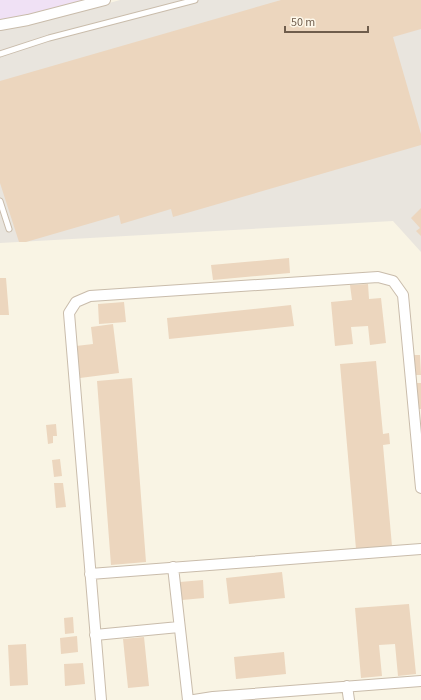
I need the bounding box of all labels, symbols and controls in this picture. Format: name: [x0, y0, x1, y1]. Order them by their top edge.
scale bar: [285, 8, 368, 34]
text: 50 m: [291, 14, 315, 31]

